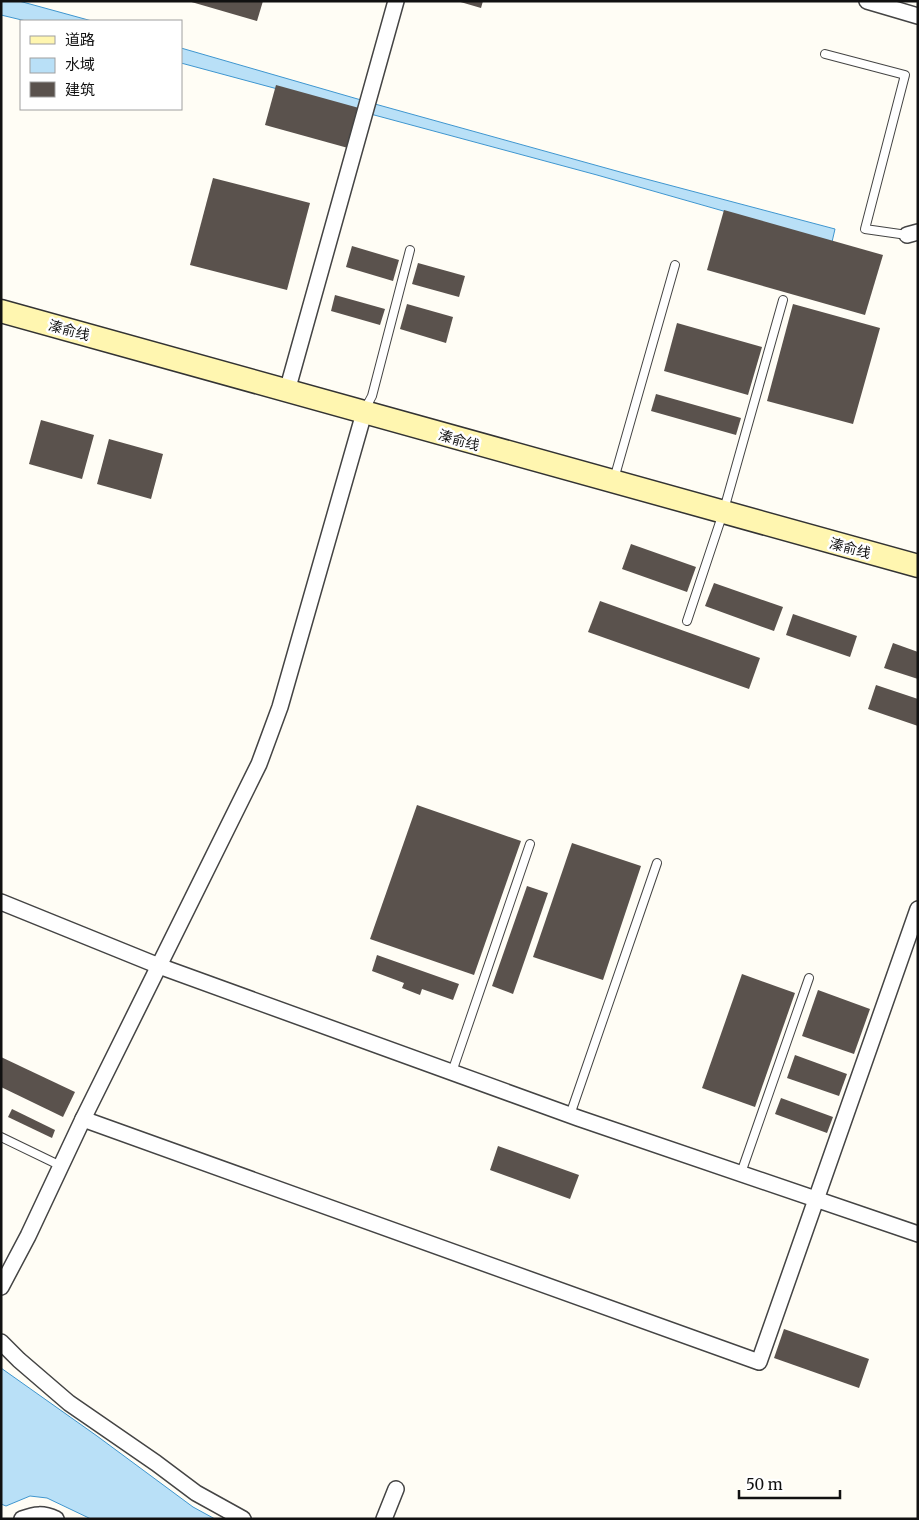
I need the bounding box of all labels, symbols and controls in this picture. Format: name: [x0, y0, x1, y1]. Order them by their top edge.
legend: [20, 20, 182, 110]
text: 道路: [65, 30, 95, 49]
text: 水域: [65, 55, 95, 74]
text: 建筑: [65, 80, 95, 99]
street label: 溱俞线: [46, 316, 92, 344]
street label: 溱俞线: [436, 426, 482, 454]
street label: 溱俞线: [827, 534, 873, 562]
scale bar: [739, 1468, 840, 1500]
text: 50 m: [746, 1475, 783, 1494]

